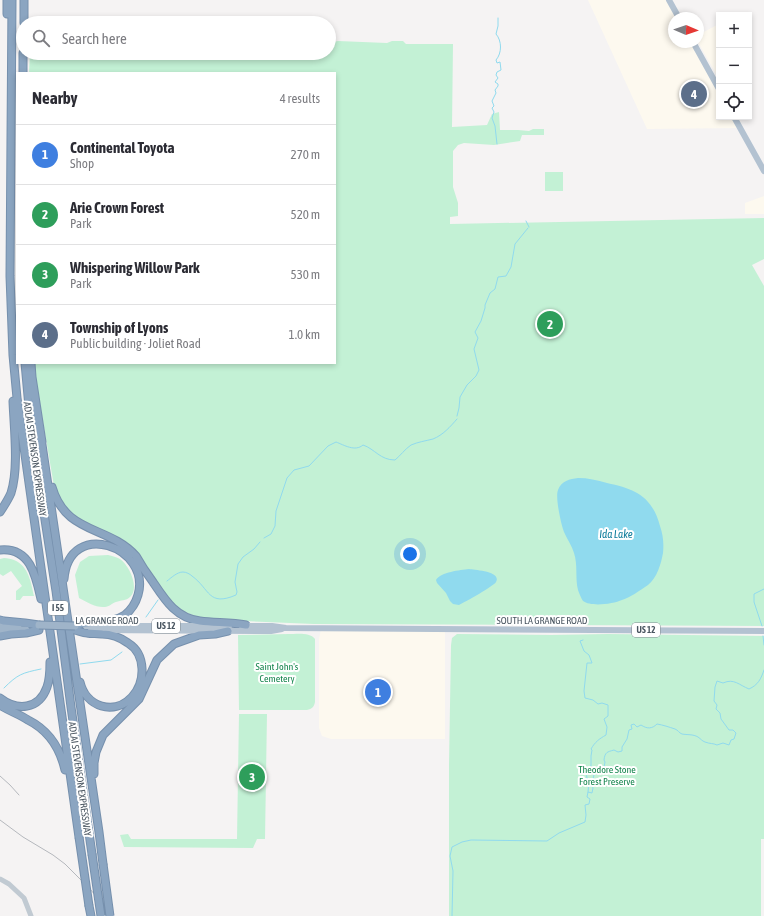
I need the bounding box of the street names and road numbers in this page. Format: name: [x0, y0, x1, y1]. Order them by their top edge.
street label: ADLAI STEVENSON EXPRESSWAY: [22, 401, 49, 518]
road number: I 55: [48, 601, 68, 615]
street label: LA GRANGE ROAD: [75, 615, 139, 626]
street label: SOUTH LA GRANGE ROAD: [497, 615, 588, 626]
road number: US 12: [152, 619, 180, 633]
road number: US 12: [632, 623, 660, 637]
street label: ADLAI STEVENSON EXPRESSWAY: [67, 721, 94, 838]

